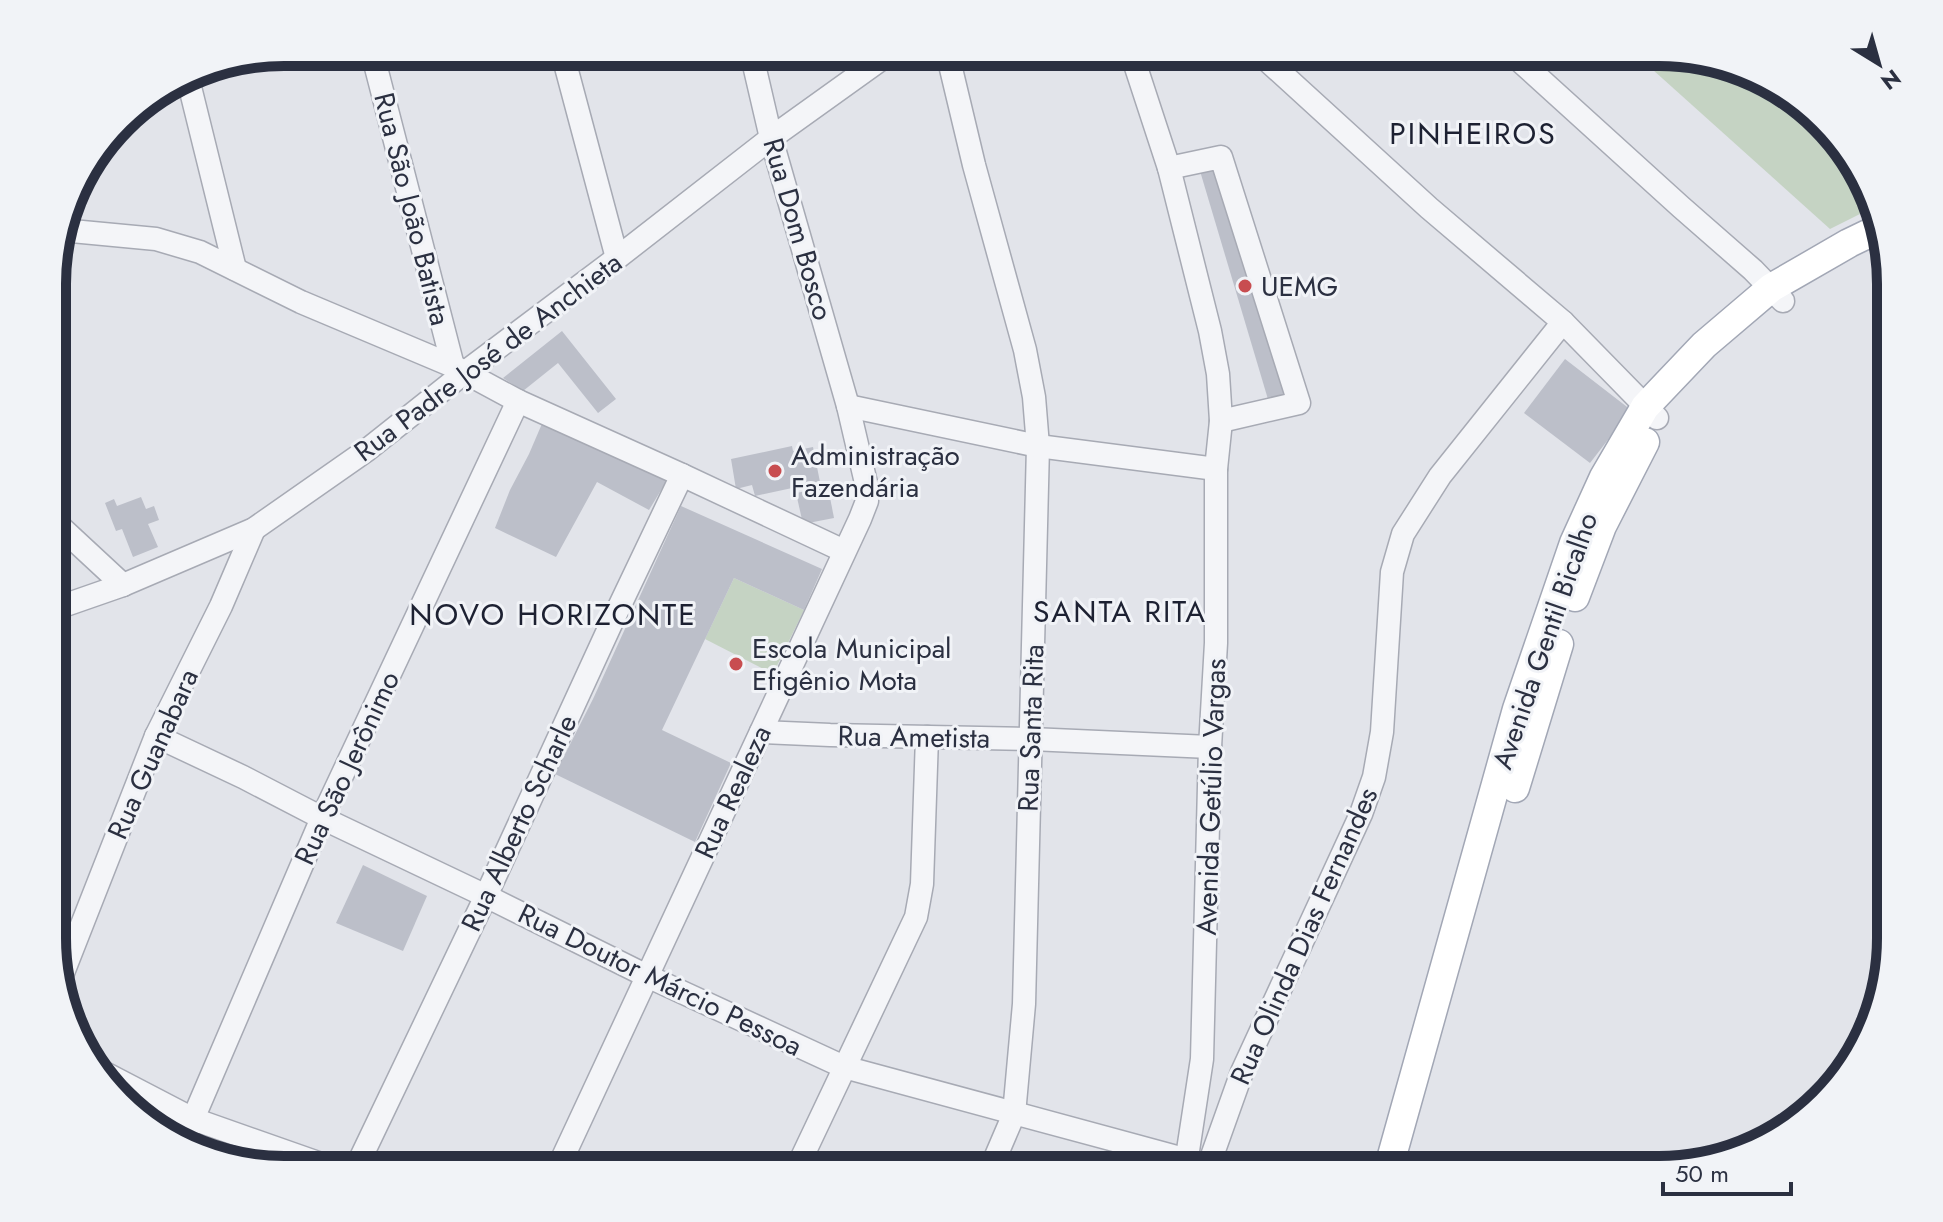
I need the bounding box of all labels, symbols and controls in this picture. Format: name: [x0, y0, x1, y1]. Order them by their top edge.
north arrow: [1839, 24, 1919, 104]
text: N: [1874, 62, 1908, 98]
street label: Rua São João Batista: [363, 88, 461, 330]
district label: PINHEIROS: [1389, 112, 1557, 155]
street label: Rua Dom Bosco: [752, 133, 844, 325]
street label: Rua Padre José de Anchieta: [345, 242, 631, 472]
place label: UEMG: [1261, 266, 1338, 307]
marker: UEMG: [1236, 277, 1254, 295]
place label: Administração Fazendária: [791, 435, 960, 508]
marker: Administração Fazendária: [766, 462, 784, 480]
street label: Avenida Gentil Bicalho: [1482, 507, 1608, 775]
district label: SANTA RITA: [1033, 590, 1207, 633]
district label: NOVO HORIZONTE: [409, 593, 697, 636]
place label: Escola Municipal Efigênio Mota: [752, 628, 952, 701]
street label: Rua Santa Rita: [1008, 644, 1054, 812]
marker: Escola Municipal Efigênio Mota: [727, 655, 745, 673]
street label: Avenida Getúlio Vargas: [1186, 658, 1236, 936]
street label: Rua Guanabara: [97, 662, 209, 846]
street label: Rua São Jerônimo: [284, 664, 410, 872]
street label: Rua Alberto Scharle: [451, 708, 587, 938]
street label: Rua Ametista: [837, 715, 991, 759]
street label: Rua Realeza: [684, 719, 782, 865]
street label: Rua Olinda Dias Fernandes: [1220, 781, 1388, 1091]
street label: Rua Doutor Márcio Pessoa: [511, 893, 809, 1067]
scale bar: [1663, 1146, 1791, 1196]
text: 50 m: [1675, 1156, 1729, 1191]

